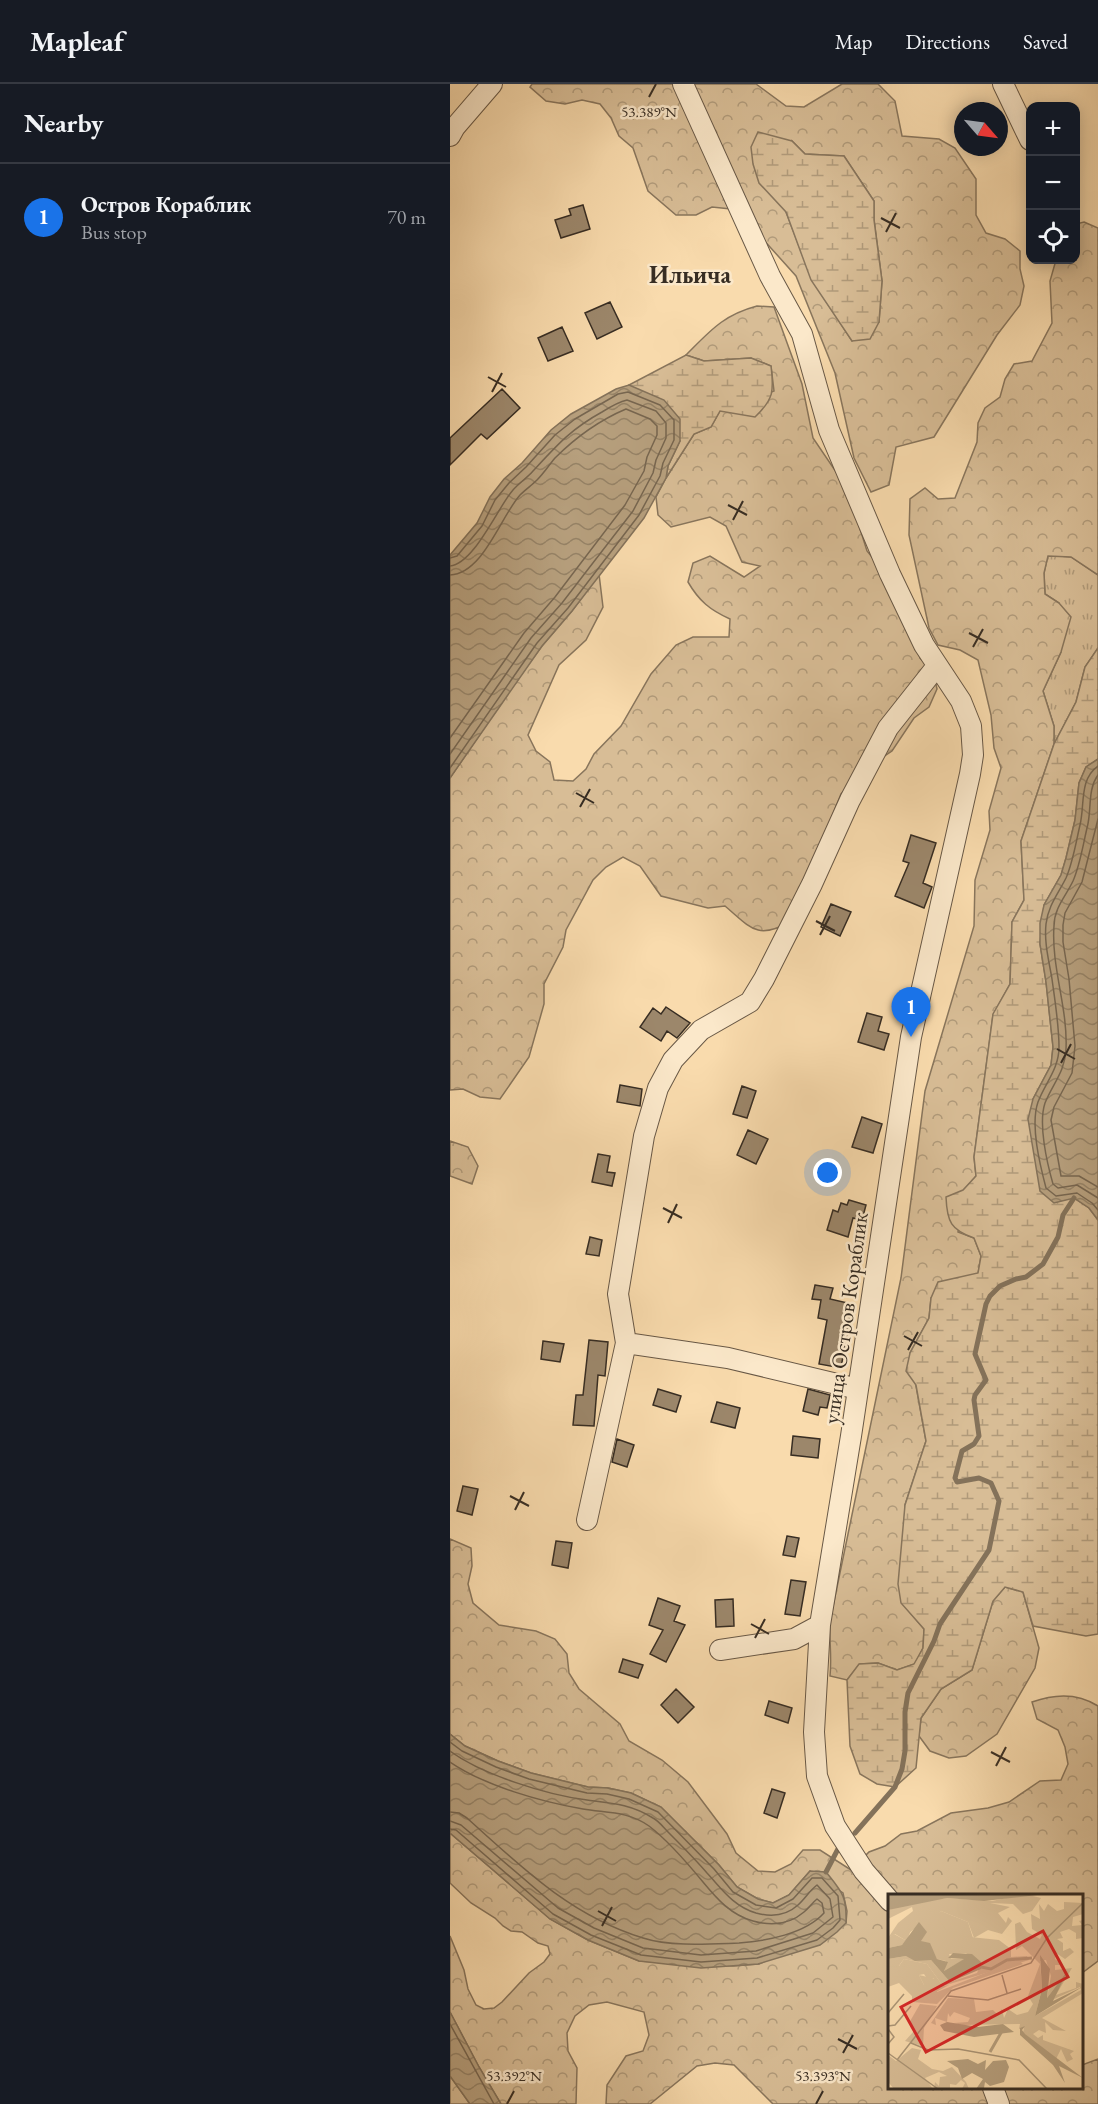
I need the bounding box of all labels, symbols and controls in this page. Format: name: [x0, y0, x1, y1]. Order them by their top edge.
text: Mapleaf: [30, 23, 124, 59]
text: Map: [835, 28, 872, 55]
text: Directions: [905, 28, 990, 55]
text: Saved: [1023, 28, 1068, 55]
text: 53.389°N: [621, 102, 677, 121]
north arrow: [954, 102, 1008, 156]
map controls: [1026, 102, 1080, 264]
button: +: [1026, 102, 1080, 156]
text: Nearby: [24, 106, 104, 140]
button: −: [1026, 156, 1080, 210]
text: Остров Кораблик: [81, 190, 251, 219]
text: 1: [38, 204, 49, 230]
text: 70 m: [387, 204, 426, 230]
button: locate: [1026, 210, 1080, 264]
text: Bus stop: [81, 219, 147, 245]
district label: Ильича: [649, 259, 731, 290]
pin: 1: [892, 988, 930, 1037]
your location: [813, 1158, 842, 1187]
street label: улица Остров Кораблик: [816, 1210, 875, 1426]
inset map: [888, 1894, 1083, 2089]
text: 53.392°N: [486, 2066, 542, 2085]
text: 53.393°N: [795, 2066, 851, 2085]

